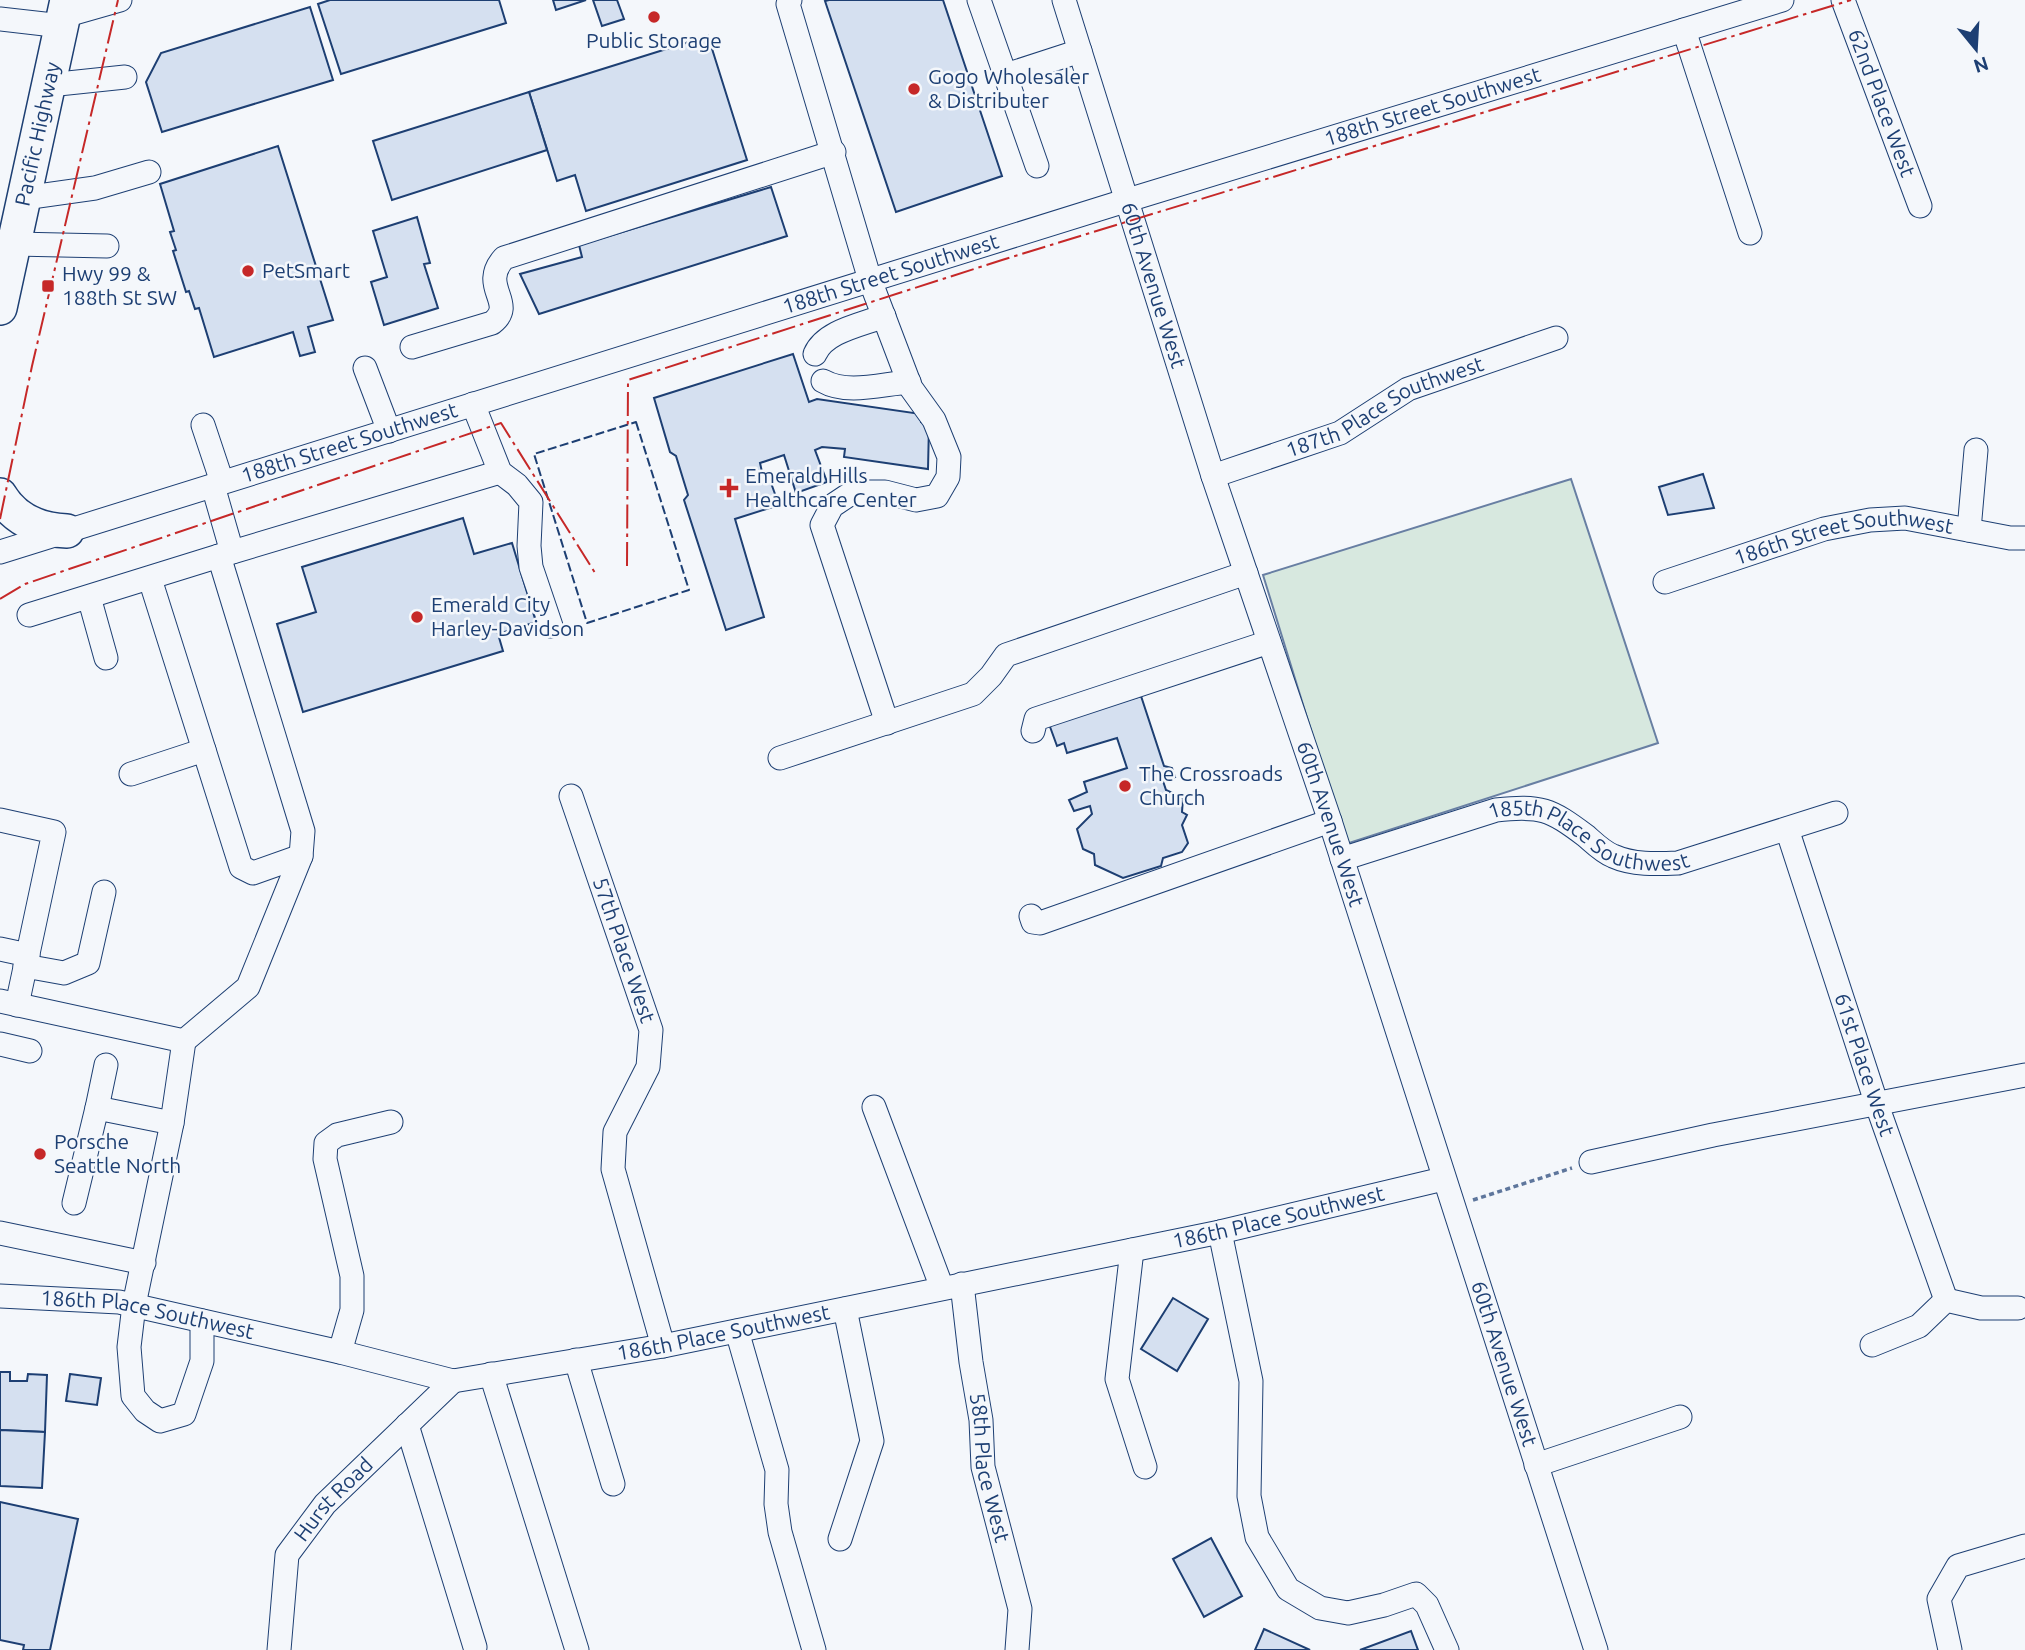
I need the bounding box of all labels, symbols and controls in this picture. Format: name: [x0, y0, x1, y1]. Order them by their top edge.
marker: Public Storage: [646, 9, 662, 25]
north arrow: [1941, 14, 2011, 84]
street label: 62nd Place West: [1844, 25, 1921, 180]
place label: Public Storage: [586, 28, 722, 52]
text: N: [1971, 53, 1991, 78]
street label: Pacific Highway: [10, 60, 64, 208]
street label: 188th Street Southwest: [1321, 62, 1543, 150]
place label: Gogo Wholesaler & Distributer: [928, 64, 1089, 112]
marker: Gogo Wholesaler & Distributer: [906, 81, 922, 97]
street label: 60th Avenue West: [1117, 199, 1191, 371]
street label: 188th Street Southwest: [779, 228, 1001, 318]
place label: PetSmart: [262, 258, 350, 282]
place label: Hwy 99 & 188th St SW: [62, 261, 177, 309]
marker: PetSmart: [240, 263, 256, 279]
marker: Hwy 99 & 188th St SW: [40, 278, 56, 294]
street label: 187th Place Southwest: [1282, 351, 1486, 461]
street label: 188th Street Southwest: [238, 397, 460, 487]
place label: Emerald Hills Healthcare Center: [745, 463, 917, 511]
marker: Emerald Hills Healthcare Center: [719, 478, 739, 498]
street label: 186th Street Southwest: [1731, 505, 1956, 569]
place label: Emerald City Harley-Davidson: [431, 592, 584, 640]
marker: Emerald City Harley-Davidson: [409, 609, 425, 625]
street label: 60th Avenue West: [1293, 738, 1370, 909]
place label: The Crossroads Church: [1139, 761, 1283, 809]
marker: The Crossroads Church: [1117, 778, 1133, 794]
street label: 185th Place Southwest: [1485, 795, 1692, 875]
street label: 57th Place West: [589, 874, 661, 1026]
street label: 61st Place West: [1830, 990, 1900, 1139]
place label: Porsche Seattle North: [54, 1129, 181, 1177]
marker: Porsche Seattle North: [32, 1146, 48, 1162]
street label: 186th Place Southwest: [1170, 1180, 1386, 1252]
street label: 60th Avenue West: [1467, 1278, 1543, 1449]
street label: 186th Place Southwest: [40, 1285, 257, 1343]
street label: 186th Place Southwest: [615, 1299, 832, 1365]
street label: 58th Place West: [966, 1391, 1015, 1545]
street label: Hurst Road: [289, 1452, 377, 1546]

